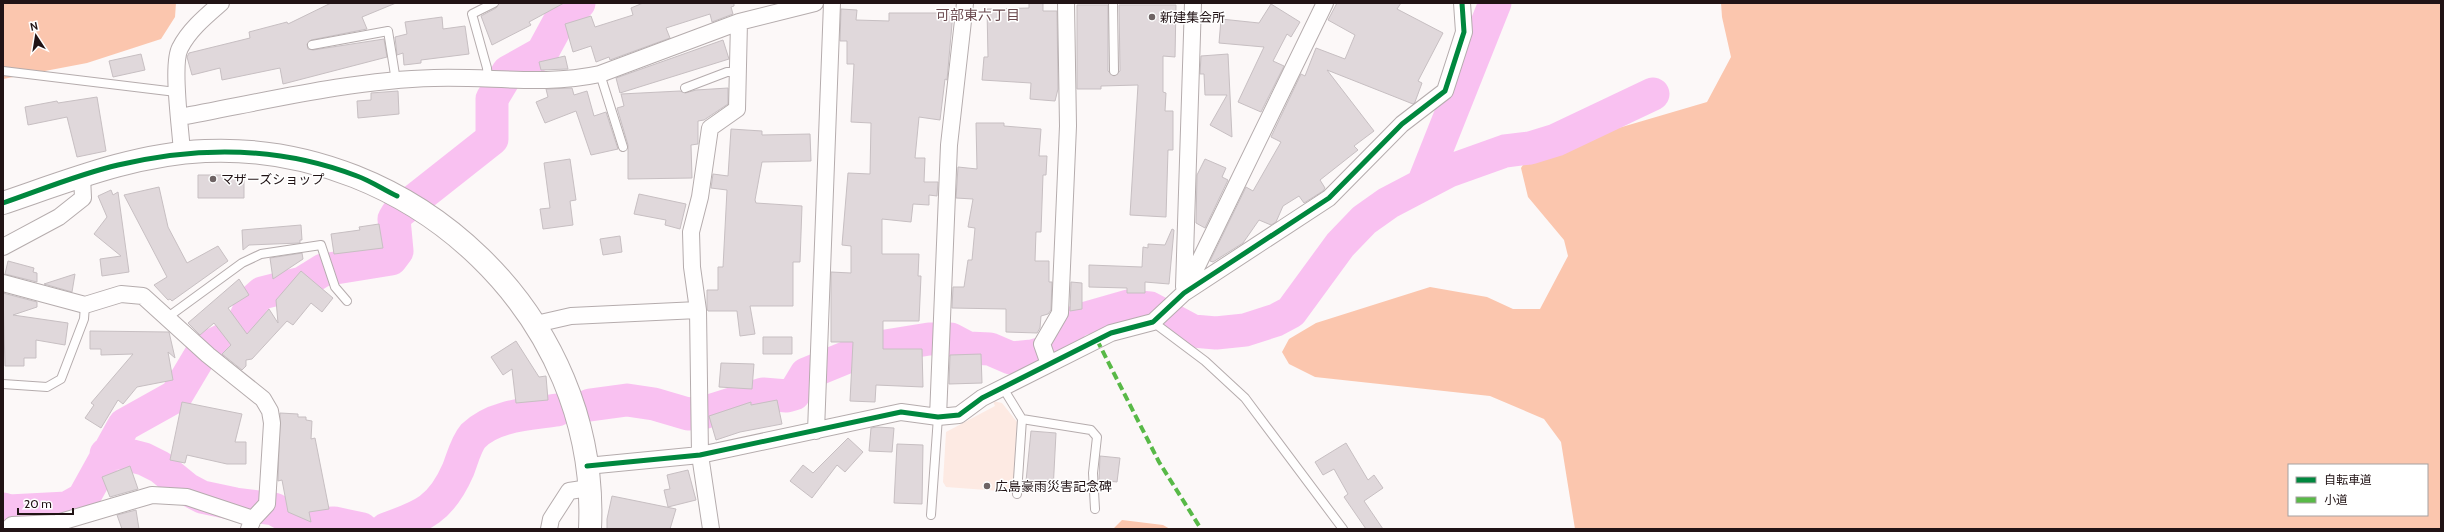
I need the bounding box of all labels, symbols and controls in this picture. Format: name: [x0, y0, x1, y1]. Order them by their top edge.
district label: 可部東六丁目: [936, 6, 1020, 24]
place label: 新建集会所: [1160, 9, 1225, 25]
marker: 新建集会所: [1147, 12, 1157, 22]
north arrow: [16, 16, 56, 56]
text: N: [29, 19, 39, 34]
place label: マザーズショップ: [221, 171, 324, 187]
marker: マザーズショップ: [208, 174, 218, 184]
legend: [2288, 464, 2428, 516]
text: 自転車道: [2324, 472, 2372, 487]
place label: 広島豪雨災害記念碑: [995, 478, 1112, 494]
marker: 広島豪雨災害記念碑: [982, 481, 992, 491]
scale bar: [18, 490, 73, 516]
text: 小道: [2324, 492, 2348, 507]
text: 20 m: [24, 496, 52, 511]

